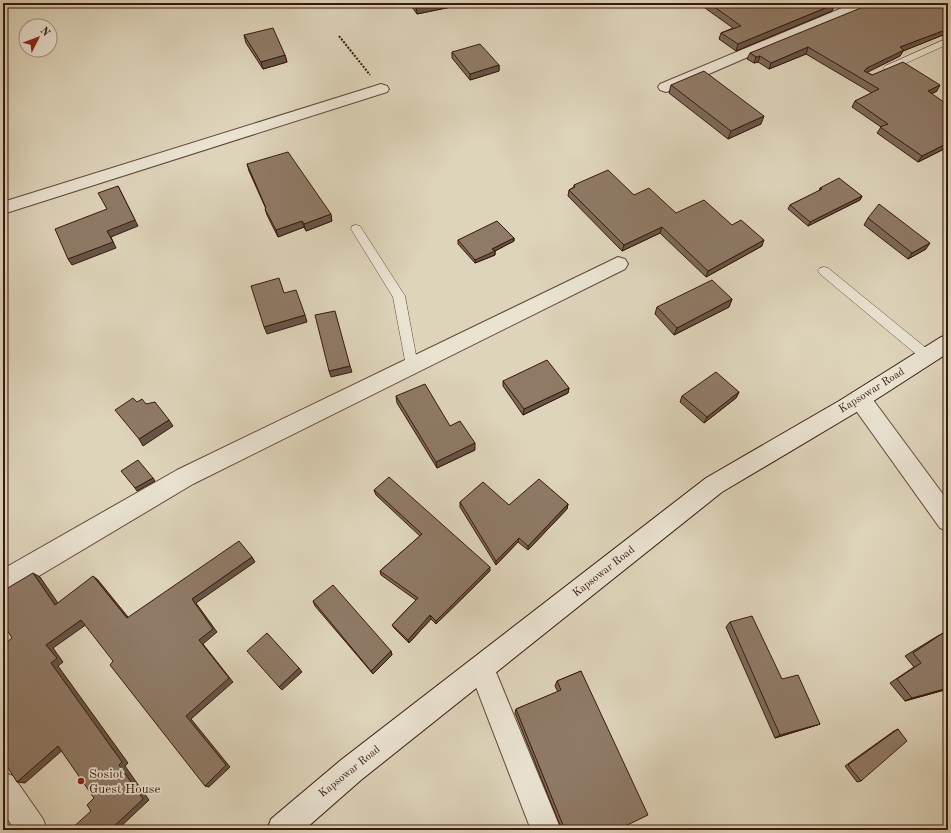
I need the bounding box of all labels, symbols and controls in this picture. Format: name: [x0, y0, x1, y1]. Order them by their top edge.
north arrow: [18, 18, 58, 58]
text: N: [37, 26, 52, 40]
street label: Kapsowar Road: [837, 366, 907, 416]
street label: Kapsowar Road: [571, 544, 637, 599]
street label: Kapsowar Road: [317, 744, 383, 800]
place label: Sosiot Guest House: [89, 768, 160, 796]
marker: Sosiot Guest House: [76, 776, 86, 786]

